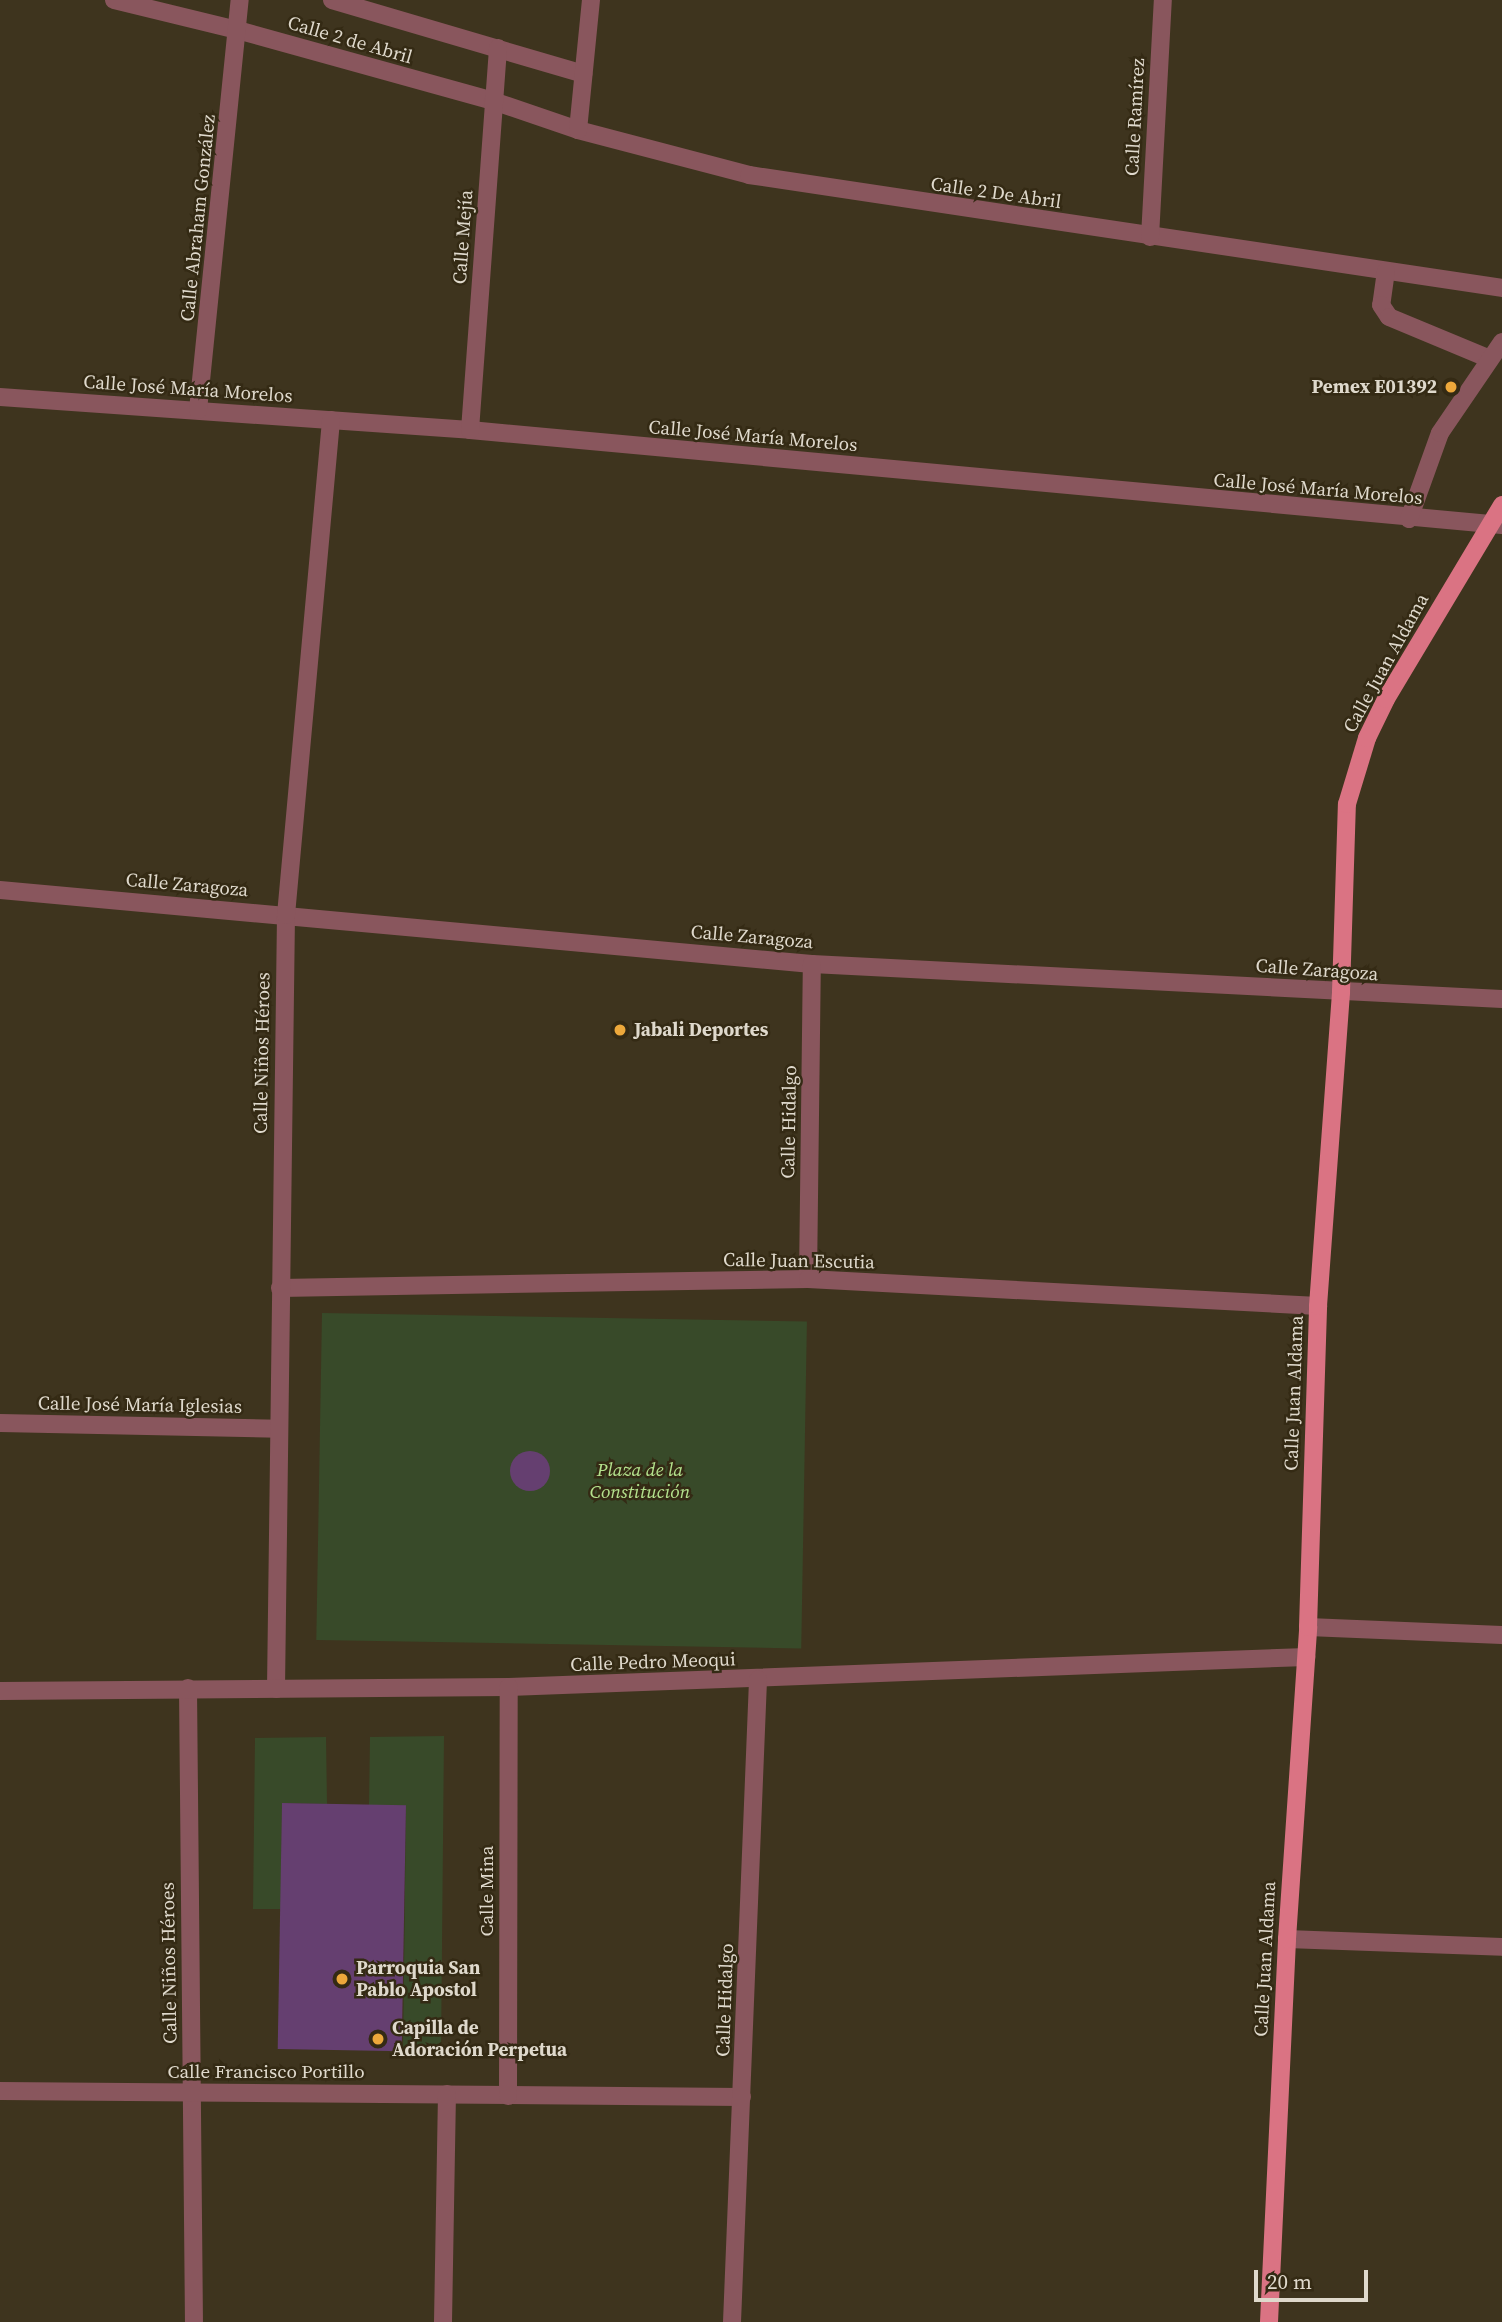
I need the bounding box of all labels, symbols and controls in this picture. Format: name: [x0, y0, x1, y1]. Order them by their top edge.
street label: Calle 2 de Abril: [285, 11, 415, 69]
street label: Calle Ramírez: [1121, 57, 1149, 177]
street label: Calle Abraham González: [176, 113, 220, 323]
street label: Calle 2 De Abril: [929, 173, 1063, 213]
street label: Calle Mejía: [448, 189, 478, 285]
street label: Calle José María Morelos: [83, 370, 293, 408]
place label: Pemex E01392: [1312, 376, 1437, 398]
marker: Pemex E01392: [1443, 379, 1459, 395]
street label: Calle José María Morelos: [648, 416, 858, 456]
street label: Calle José María Morelos: [1213, 469, 1423, 509]
street label: Calle Juan Aldama: [1338, 589, 1434, 737]
street label: Calle Zaragoza: [125, 868, 249, 902]
street label: Calle Zaragoza: [690, 920, 814, 954]
street label: Calle Zaragoza: [1255, 954, 1379, 986]
street label: Calle Niños Héroes: [249, 972, 275, 1134]
place label: Jabali Deportes: [634, 1019, 768, 1041]
marker: Jabali Deportes: [612, 1022, 628, 1038]
street label: Calle Hidalgo: [777, 1065, 801, 1179]
street label: Calle Juan Escutia: [723, 1248, 875, 1274]
street label: Calle Juan Aldama: [1280, 1315, 1308, 1471]
street label: Calle José María Iglesias: [38, 1392, 242, 1418]
park label: Plaza de la Constitución: [590, 1459, 690, 1503]
street label: Calle Pedro Meoqui: [570, 1648, 736, 1676]
street label: Calle Mina: [476, 1845, 498, 1937]
street label: Calle Juan Aldama: [1250, 1881, 1280, 2037]
street label: Calle Niños Héroes: [156, 1882, 182, 2044]
street label: Calle Hidalgo: [712, 1943, 738, 2057]
place label: Parroquia San Pablo Apostol: [356, 1957, 480, 2001]
marker: Parroquia San Pablo Apostol: [334, 1971, 350, 1987]
place label: Capilla de Adoración Perpetua: [392, 2017, 567, 2061]
marker: Capilla de Adoración Perpetua: [370, 2031, 386, 2047]
street label: Calle Francisco Portillo: [167, 2061, 365, 2083]
scale bar: [1257, 2256, 1371, 2300]
text: 20 m: [1267, 2267, 1312, 2296]

